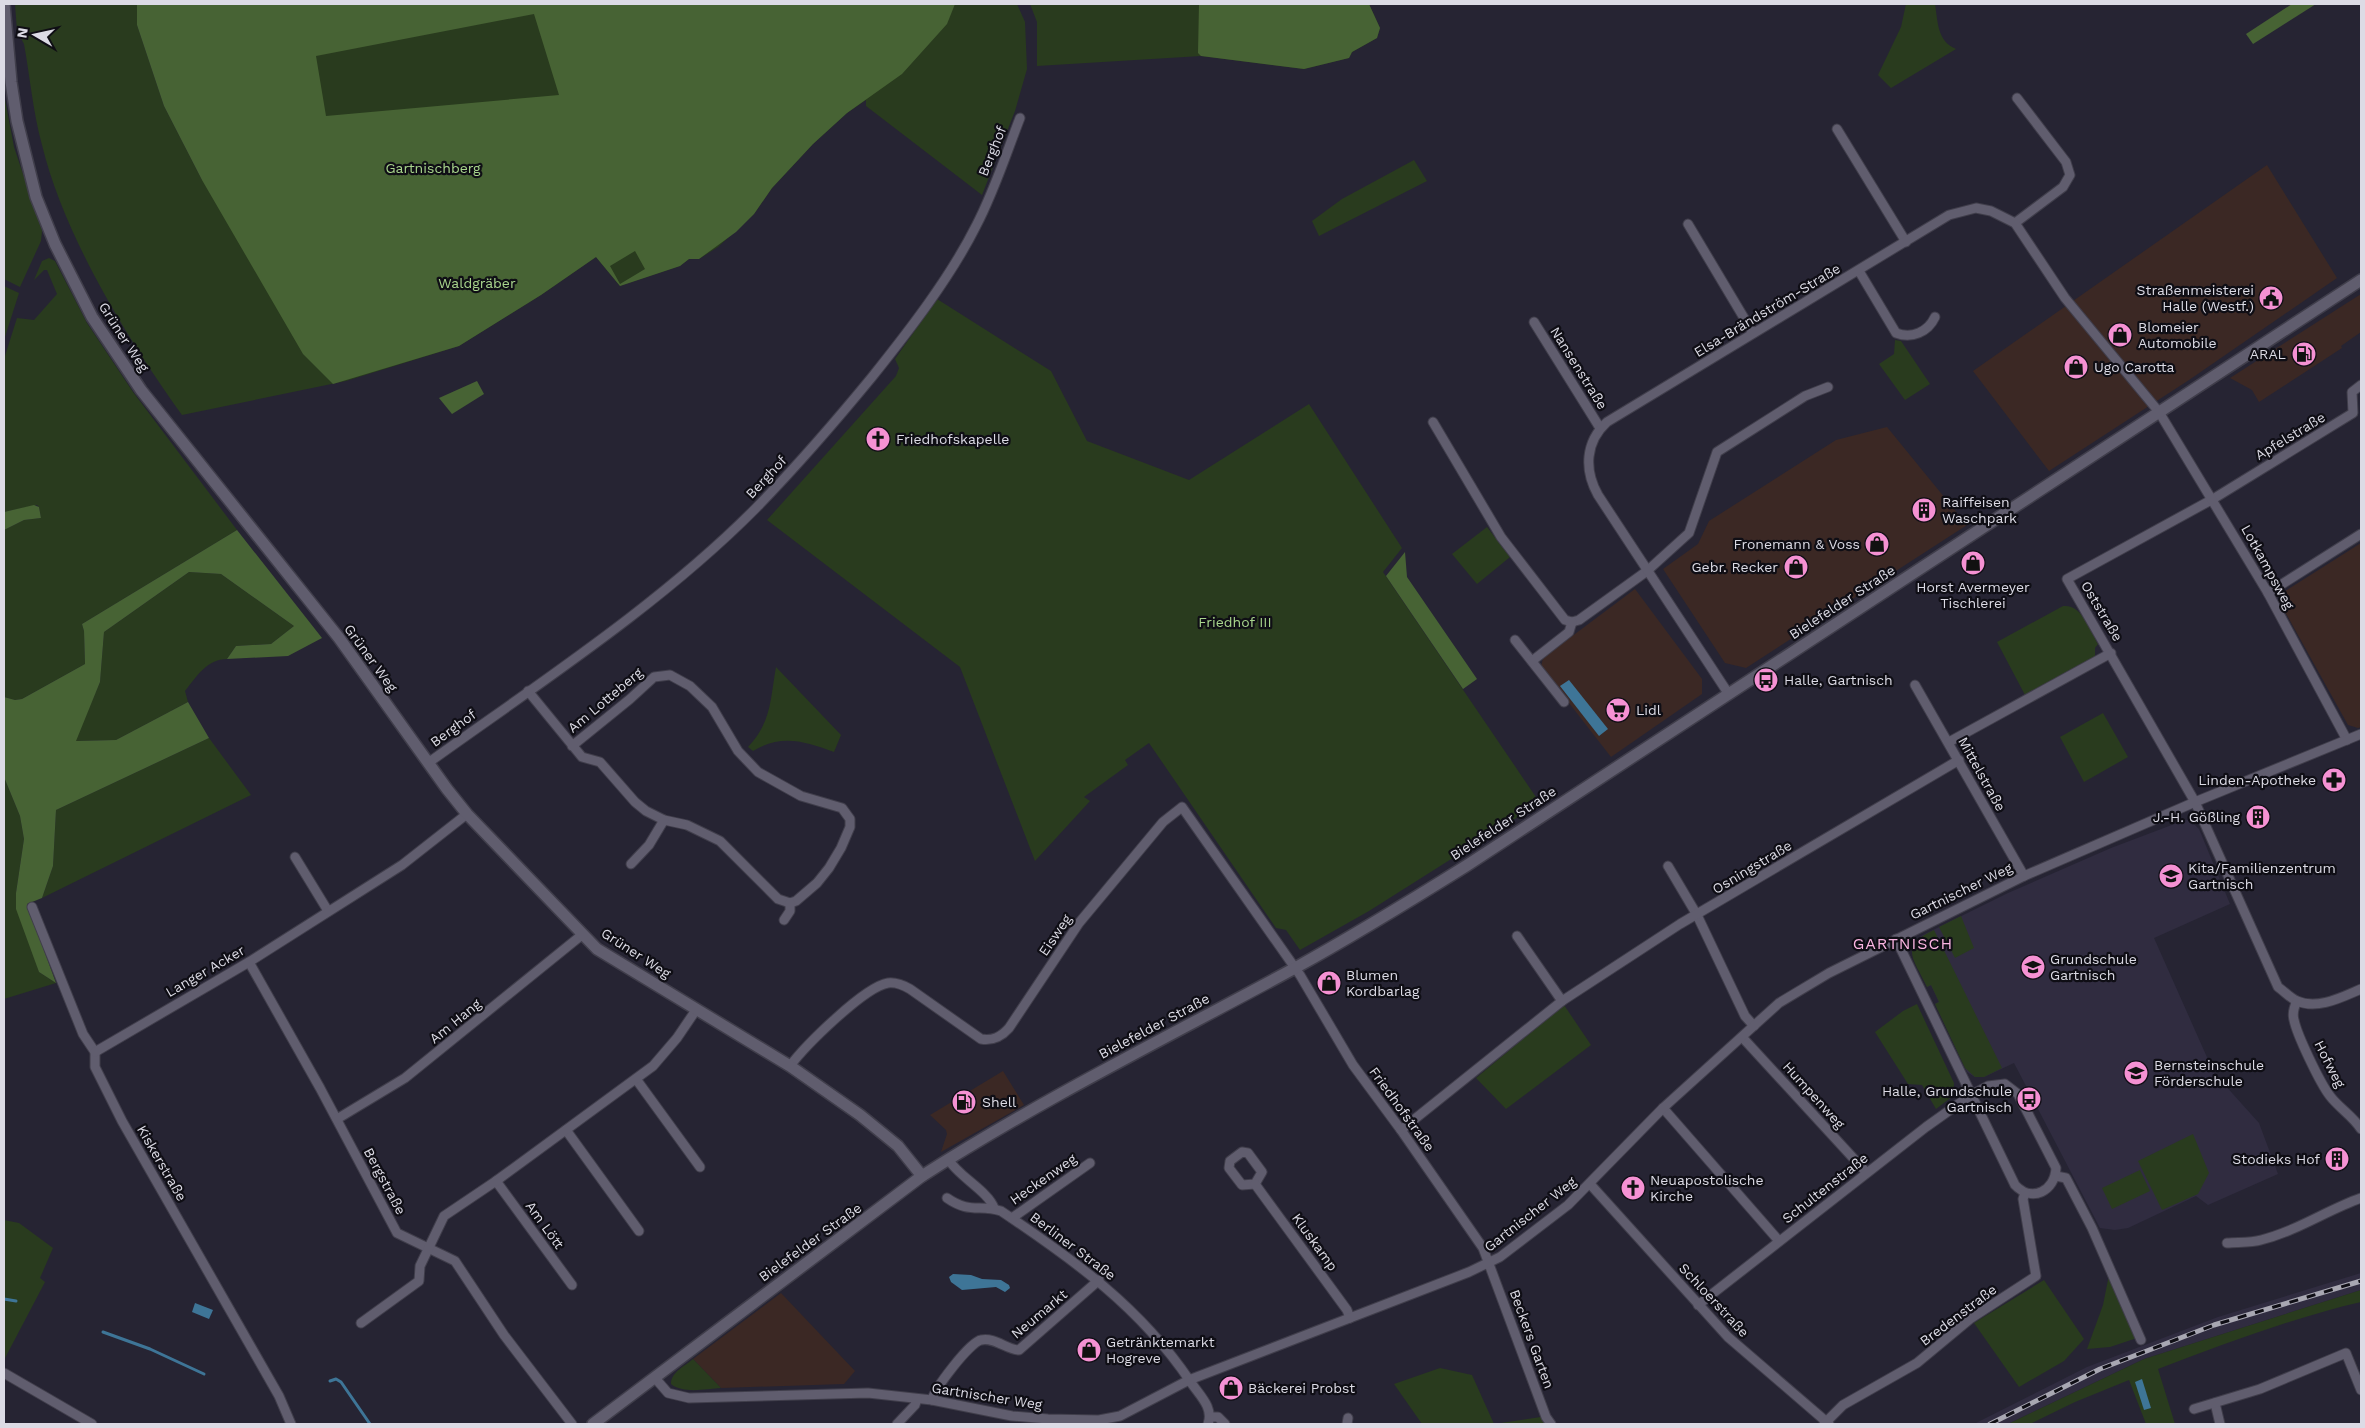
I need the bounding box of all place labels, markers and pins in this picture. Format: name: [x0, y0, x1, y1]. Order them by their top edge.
place label: Straßenmeisterei Halle (Westf.): [2137, 282, 2254, 314]
public building icon: Straßenmeisterei Halle (Westf.): [2258, 285, 2284, 311]
place label: Blomeier Automobile: [2138, 319, 2217, 351]
shop icon: Blomeier Automobile: [2107, 322, 2133, 348]
fuel station icon: ARAL: [2291, 341, 2317, 367]
place label: ARAL: [2250, 346, 2286, 362]
shop icon: Ugo Carotta: [2063, 354, 2089, 380]
place label: Ugo Carotta: [2094, 359, 2175, 375]
church icon: Friedhofskapelle: [865, 426, 891, 452]
place label: Friedhofskapelle: [896, 431, 1009, 447]
place label: Raiffeisen Waschpark: [1942, 494, 2017, 526]
building icon: Raiffeisen Waschpark: [1911, 497, 1937, 523]
shop icon: Fronemann & Voss: [1864, 531, 1890, 557]
place label: Fronemann & Voss: [1733, 536, 1860, 552]
shop icon: Horst Avermeyer Tischlerei: [1960, 550, 1986, 576]
shop icon: Gebr. Recker: [1783, 554, 1809, 580]
place label: Gebr. Recker: [1691, 559, 1778, 575]
place label: Horst Avermeyer Tischlerei: [1916, 579, 2030, 611]
bus stop icon: Halle, Gartnisch: [1753, 667, 1779, 693]
place label: Halle, Gartnisch: [1784, 672, 1893, 688]
supermarket icon: Lidl: [1605, 697, 1631, 723]
place label: Lidl: [1636, 702, 1662, 718]
pharmacy icon: Linden-Apotheke: [2321, 767, 2347, 793]
place label: Linden-Apotheke: [2198, 772, 2316, 788]
building icon: J.-H. Gößling: [2245, 804, 2271, 830]
place label: J.-H. Gößling: [2153, 809, 2241, 825]
place label: Kita/Familienzentrum Gartnisch: [2188, 860, 2336, 892]
school or university icon: Kita/Familienzentrum Gartnisch: [2158, 863, 2184, 889]
place label: Grundschule Gartnisch: [2050, 951, 2137, 983]
school or university icon: Grundschule Gartnisch: [2020, 954, 2046, 980]
place label: Blumen Kordbarlag: [1346, 967, 1420, 999]
shop icon: Blumen Kordbarlag: [1316, 970, 1342, 996]
place label: Bernsteinschule Förderschule: [2154, 1057, 2264, 1089]
school or university icon: Bernsteinschule Förderschule: [2123, 1060, 2149, 1086]
place label: Halle, Grundschule Gartnisch: [1882, 1083, 2012, 1115]
bus stop icon: Halle, Grundschule Gartnisch: [2016, 1086, 2042, 1112]
fuel station icon: Shell: [951, 1089, 977, 1115]
place label: Shell: [982, 1094, 1017, 1110]
building icon: Stodieks Hof: [2324, 1146, 2350, 1172]
place label: Stodieks Hof: [2232, 1151, 2320, 1167]
place label: Neuapostolische Kirche: [1650, 1172, 1764, 1204]
church icon: Neuapostolische Kirche: [1620, 1175, 1646, 1201]
place label: Getränktemarkt Hogreve: [1106, 1334, 1215, 1366]
shop icon: Getränktemarkt Hogreve: [1076, 1337, 1102, 1363]
shop icon: Bäckerei Probst: [1218, 1375, 1244, 1401]
place label: Bäckerei Probst: [1248, 1380, 1355, 1396]

